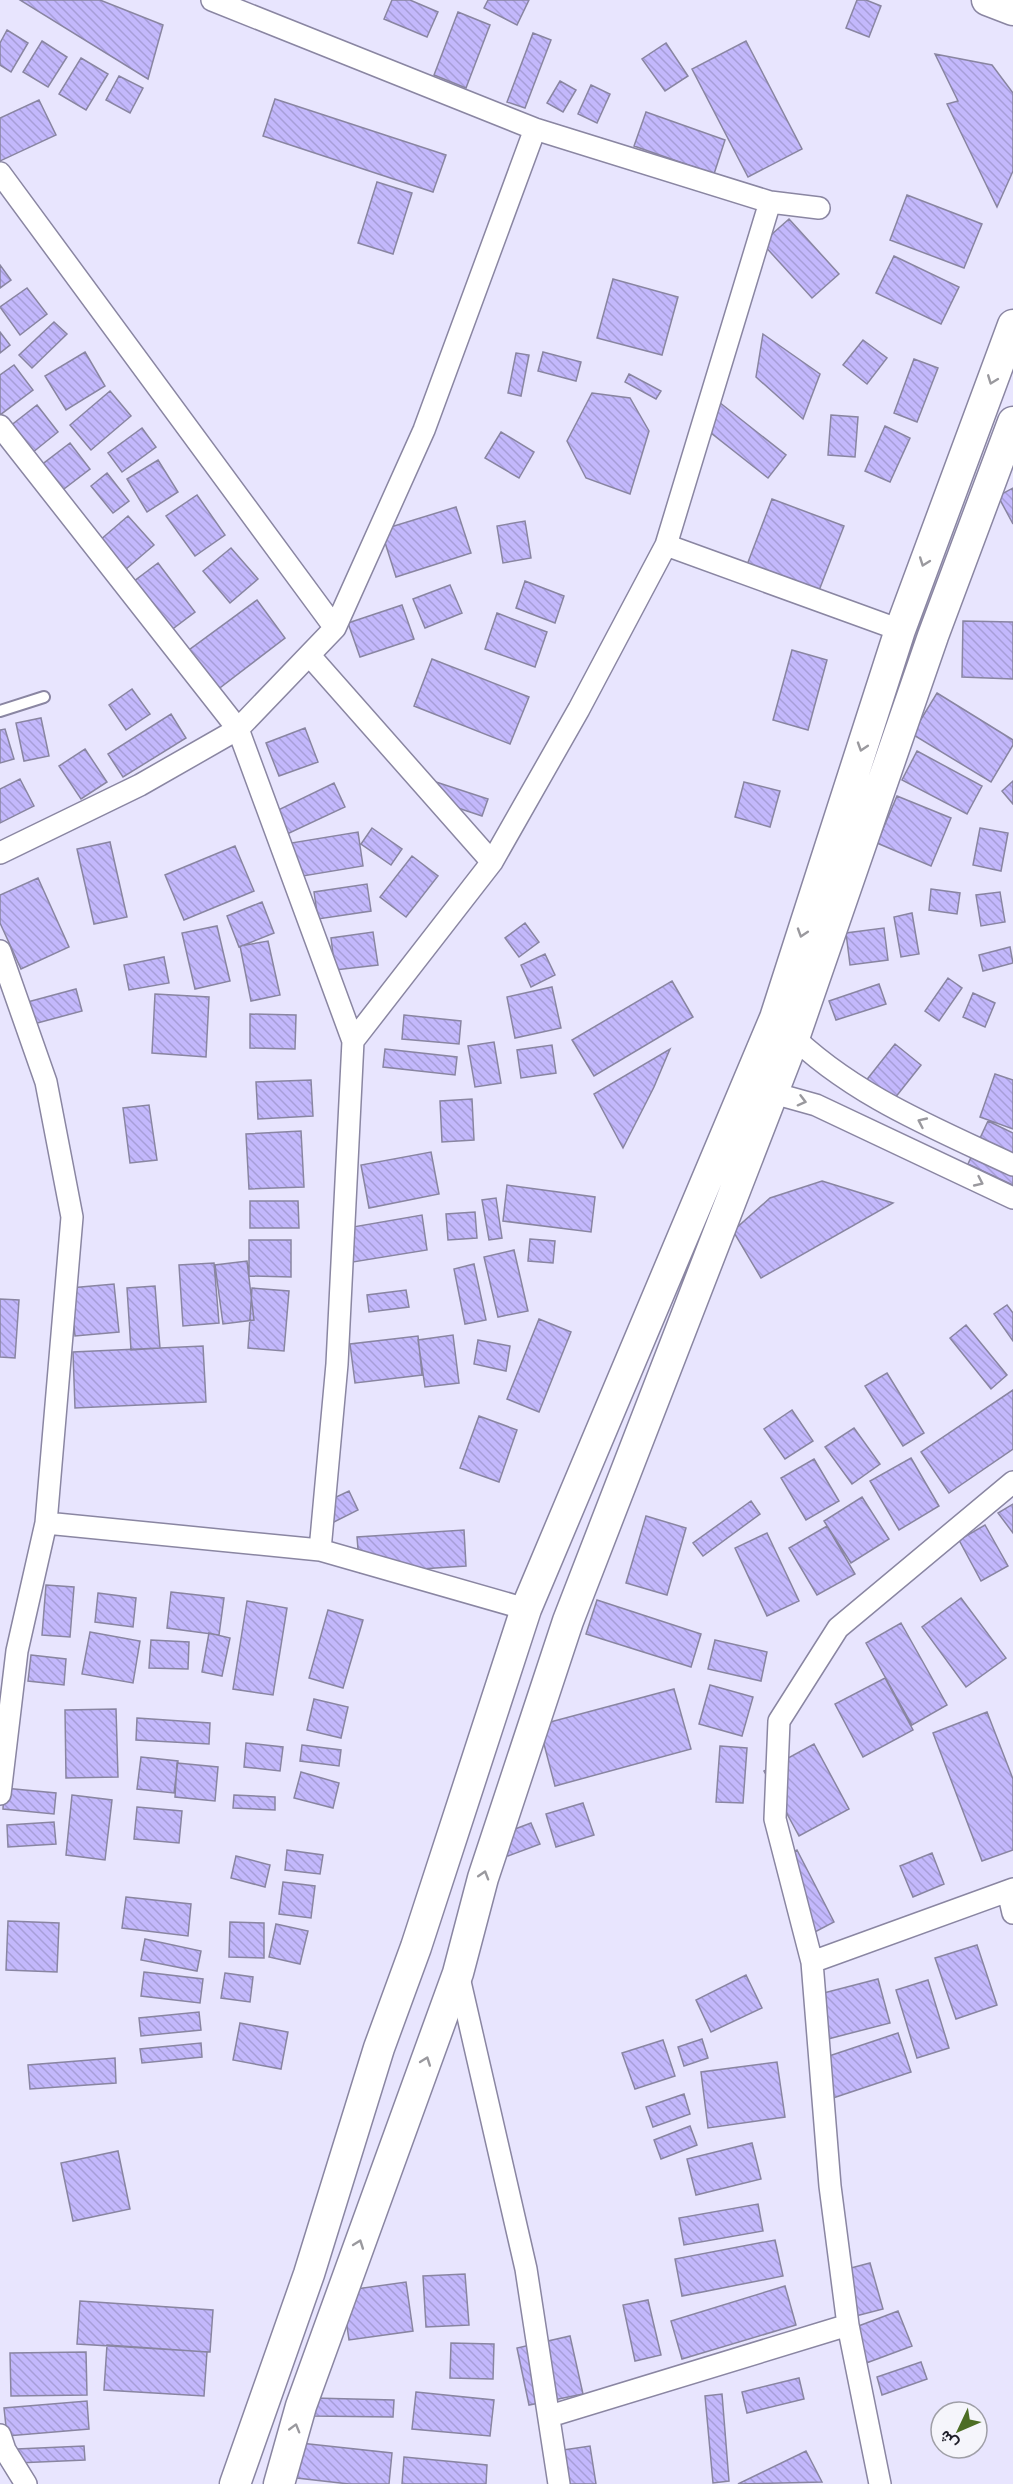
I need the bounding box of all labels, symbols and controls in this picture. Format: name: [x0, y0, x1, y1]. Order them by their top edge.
one-way arrow: [987, 373, 999, 384]
one-way arrow: [918, 556, 931, 567]
one-way arrow: [857, 741, 869, 752]
one-way arrow: [797, 927, 809, 938]
one-way arrow: [796, 1094, 807, 1106]
one-way arrow: [917, 1118, 928, 1130]
one-way arrow: [973, 1174, 984, 1186]
one-way arrow: [477, 1870, 489, 1881]
one-way arrow: [419, 2056, 431, 2067]
one-way arrow: [352, 2239, 365, 2250]
north arrow: [929, 2400, 989, 2460]
one-way arrow: [288, 2423, 300, 2434]
text: ش: [934, 2425, 964, 2455]

